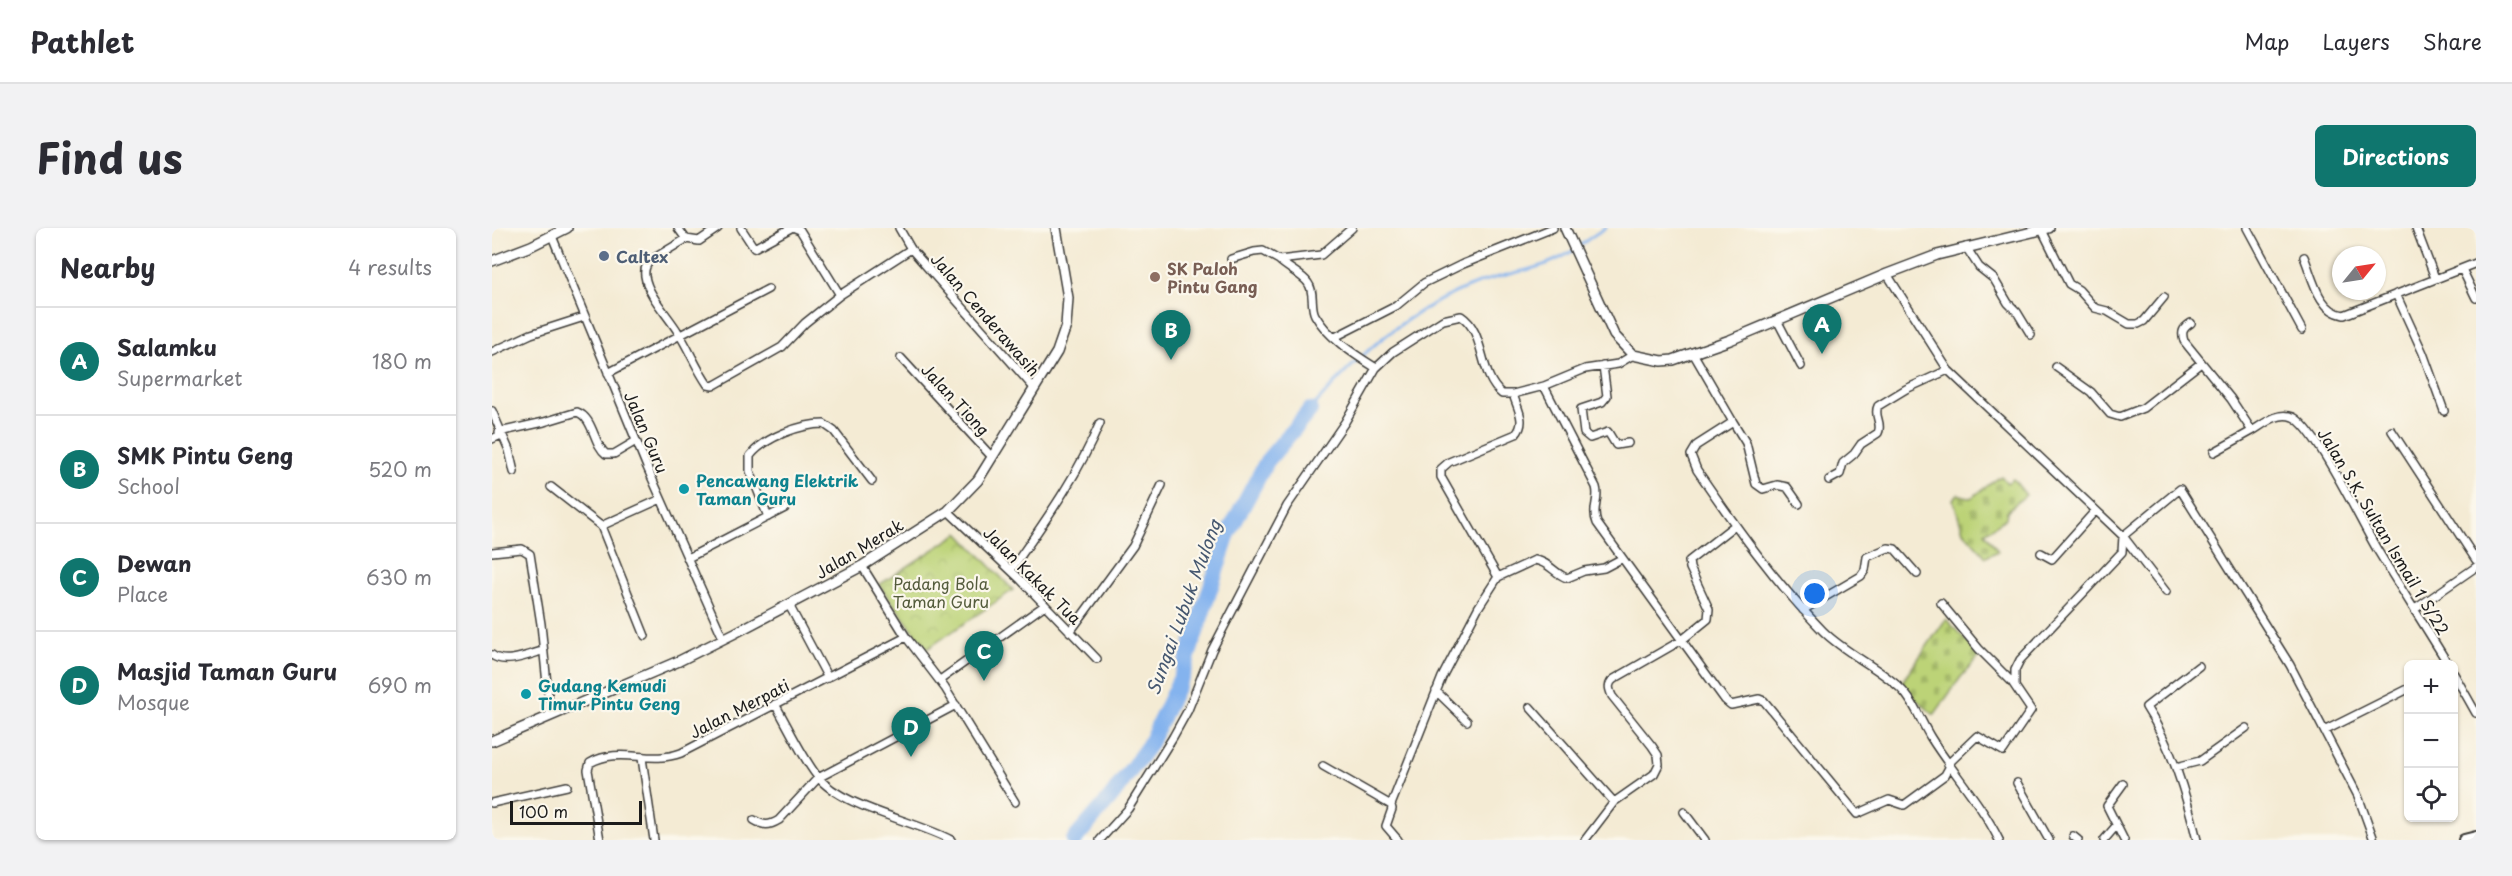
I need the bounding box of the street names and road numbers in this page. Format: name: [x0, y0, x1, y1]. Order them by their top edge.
street label: Jalan Cenderawasih: [926, 247, 1046, 381]
street label: Jalan Tiong: [916, 358, 996, 440]
street label: Jalan Guru: [619, 387, 675, 477]
street label: Jalan S.K. Sultan Ismail 1 S/22: [2312, 423, 2456, 639]
street label: Jalan Merak: [811, 512, 908, 584]
street label: Jalan Kakak Tua: [979, 521, 1087, 629]
street label: Jalan Merpati: [685, 672, 793, 744]

